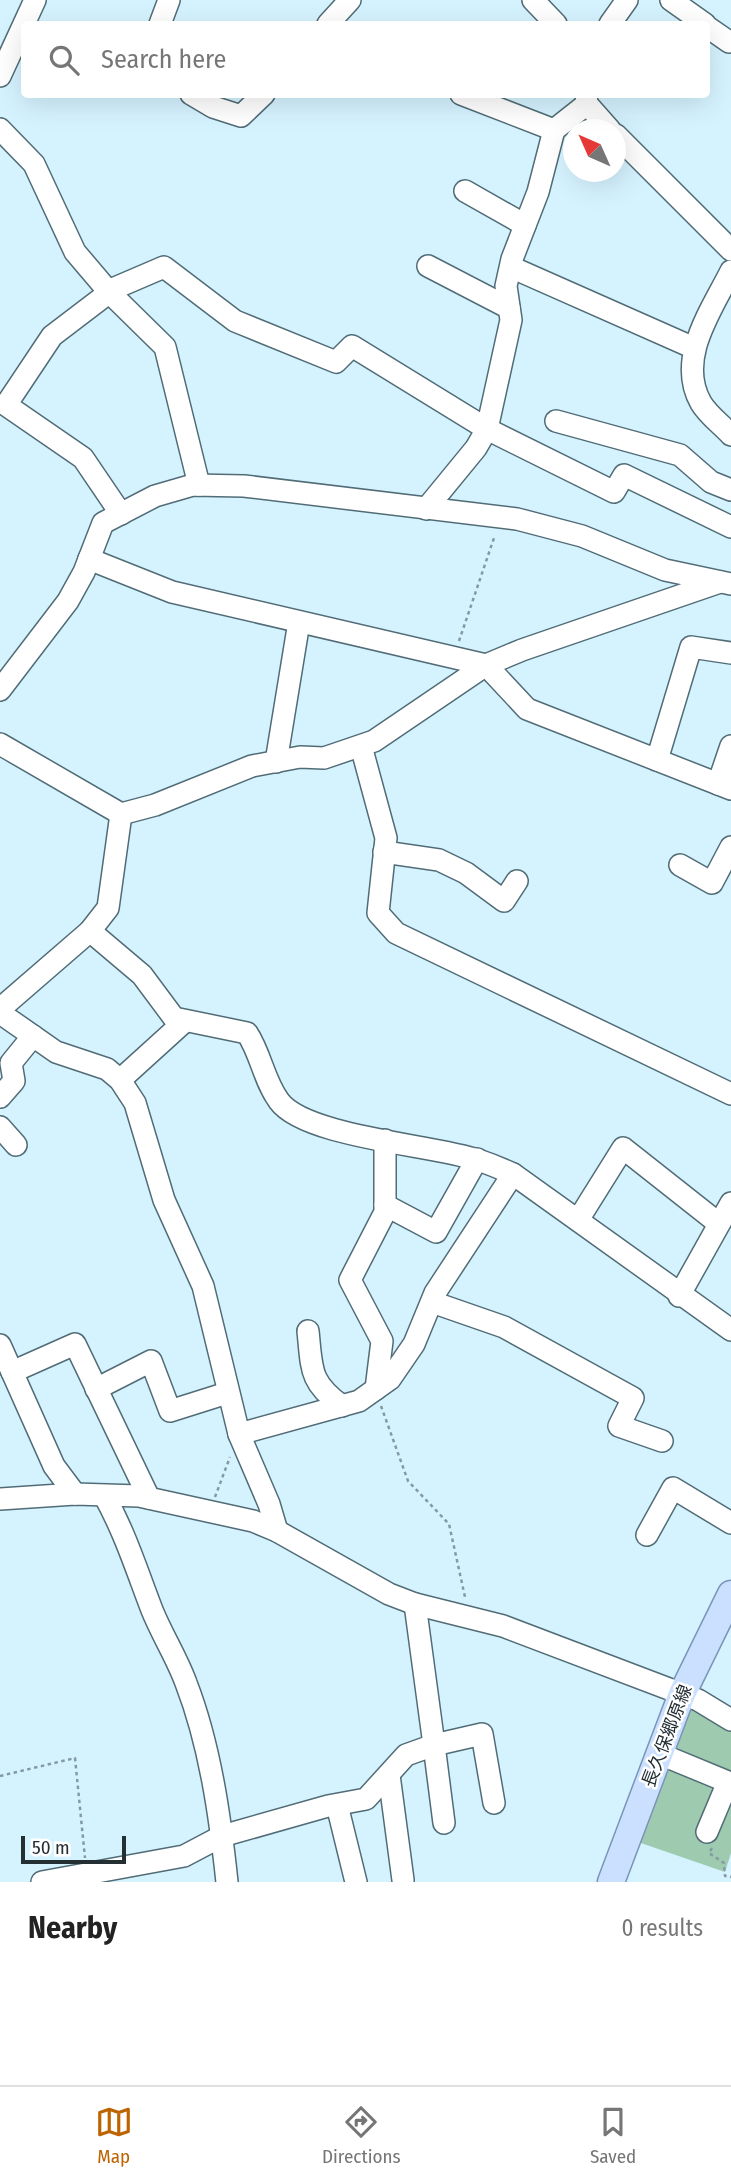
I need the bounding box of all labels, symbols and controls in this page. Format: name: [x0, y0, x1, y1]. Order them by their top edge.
search box: [21, 21, 710, 98]
icon: search: [45, 41, 83, 79]
text: Search here: [101, 44, 226, 75]
north arrow: [563, 119, 626, 182]
street label: 長久保郷原線: [637, 1682, 697, 1790]
scale bar: [21, 1833, 126, 1865]
text: 50 m: [32, 1836, 70, 1859]
text: Nearby: [28, 1910, 117, 1946]
text: 0 results: [622, 1914, 703, 1942]
tab: Map: [95, 2103, 133, 2168]
tab: Directions: [322, 2103, 401, 2168]
tab: Saved: [590, 2103, 636, 2168]

